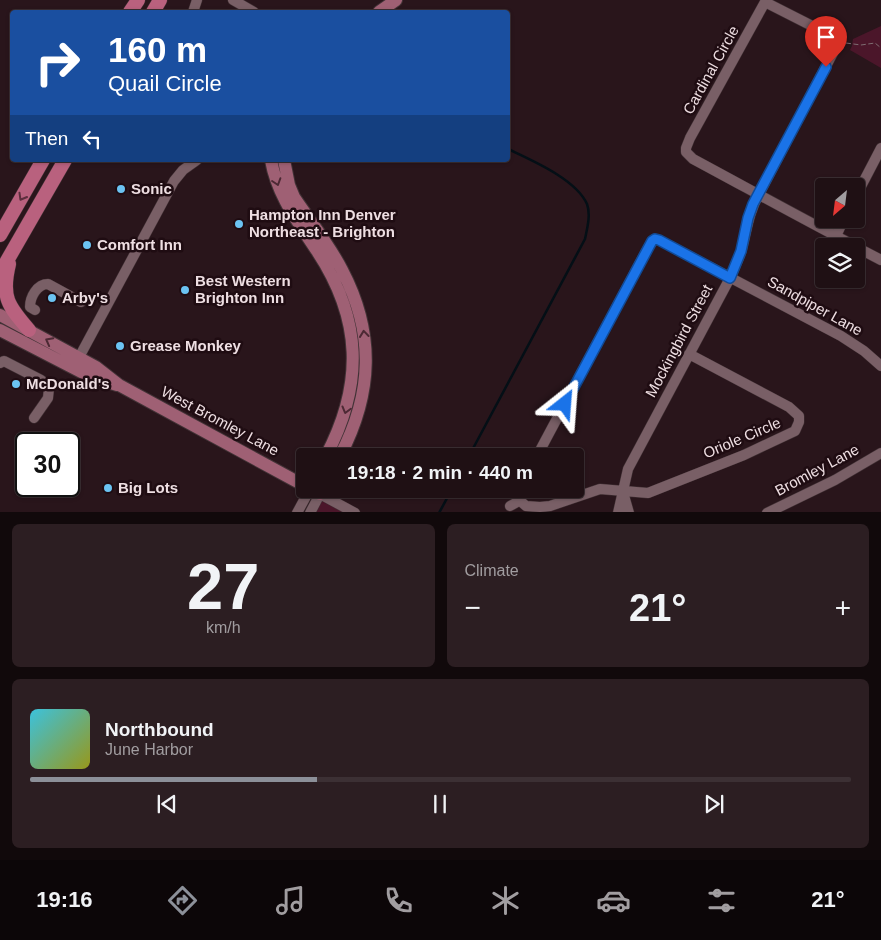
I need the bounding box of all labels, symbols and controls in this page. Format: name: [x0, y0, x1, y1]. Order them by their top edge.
pin: [805, 16, 847, 67]
street label: Cardinal Circle: [679, 23, 742, 117]
icon: arrive: [812, 23, 840, 51]
icon: right: [25, 30, 90, 95]
text: 160 m: [108, 30, 207, 69]
text: Quail Circle: [108, 71, 222, 96]
icon: left: [78, 125, 106, 153]
text: Then: [25, 128, 68, 149]
one-way arrow: [271, 177, 281, 185]
north arrow: [815, 178, 865, 228]
map controls: [815, 178, 865, 288]
place label: Sonic: [131, 180, 172, 197]
marker: Sonic: [115, 183, 127, 195]
one-way arrow: [18, 192, 28, 201]
place label: Hampton Inn Denver Northeast - Brighton: [249, 206, 396, 240]
marker: Hampton Inn Denver Northeast - Brighton: [233, 218, 245, 230]
place label: Comfort Inn: [97, 236, 182, 253]
button: layers: [815, 238, 865, 288]
marker: Comfort Inn: [81, 239, 93, 251]
place label: Best Western Brighton Inn: [195, 272, 291, 306]
street label: Sandpiper Lane: [765, 272, 866, 339]
street label: Mockingbird Street: [642, 281, 716, 400]
marker: Best Western Brighton Inn: [179, 284, 191, 296]
place label: Arby's: [62, 289, 108, 306]
marker: Arby's: [46, 292, 58, 304]
one-way arrow: [359, 329, 370, 337]
one-way arrow: [45, 337, 54, 347]
place label: Grease Monkey: [130, 337, 242, 354]
marker: Grease Monkey: [114, 340, 126, 352]
place label: McDonald's: [26, 375, 110, 392]
position arrow: [538, 377, 590, 429]
marker: McDonald's: [10, 378, 22, 390]
street label: West Bromley Lane: [159, 382, 282, 459]
one-way arrow: [341, 405, 352, 414]
street label: Oriole Circle: [701, 414, 783, 461]
speed limit sign: 30: [15, 432, 80, 497]
street label: Bromley Lane: [772, 440, 862, 499]
text: 19:18 · 2 min · 440 m: [347, 462, 533, 483]
place label: Big Lots: [118, 479, 178, 496]
marker: Big Lots: [102, 482, 114, 494]
text: 27: [187, 550, 259, 623]
text: Climate: [465, 562, 519, 579]
text: 21°: [629, 587, 686, 629]
text: −: [465, 592, 481, 623]
text: +: [835, 592, 851, 623]
text: km/h: [206, 619, 241, 636]
text: Northbound: [105, 719, 214, 740]
text: June Harbor: [105, 741, 193, 758]
icon: previous: [153, 790, 181, 818]
icon: pause: [426, 790, 454, 818]
icon: next: [700, 790, 728, 818]
icon: directions: [165, 883, 200, 918]
icon: music: [273, 883, 308, 918]
icon: phone: [381, 883, 416, 918]
icon: climate: [488, 883, 523, 918]
icon: car: [596, 883, 631, 918]
icon: filters: [704, 883, 739, 918]
text: 19:16: [36, 887, 93, 912]
text: 21°: [811, 887, 845, 912]

